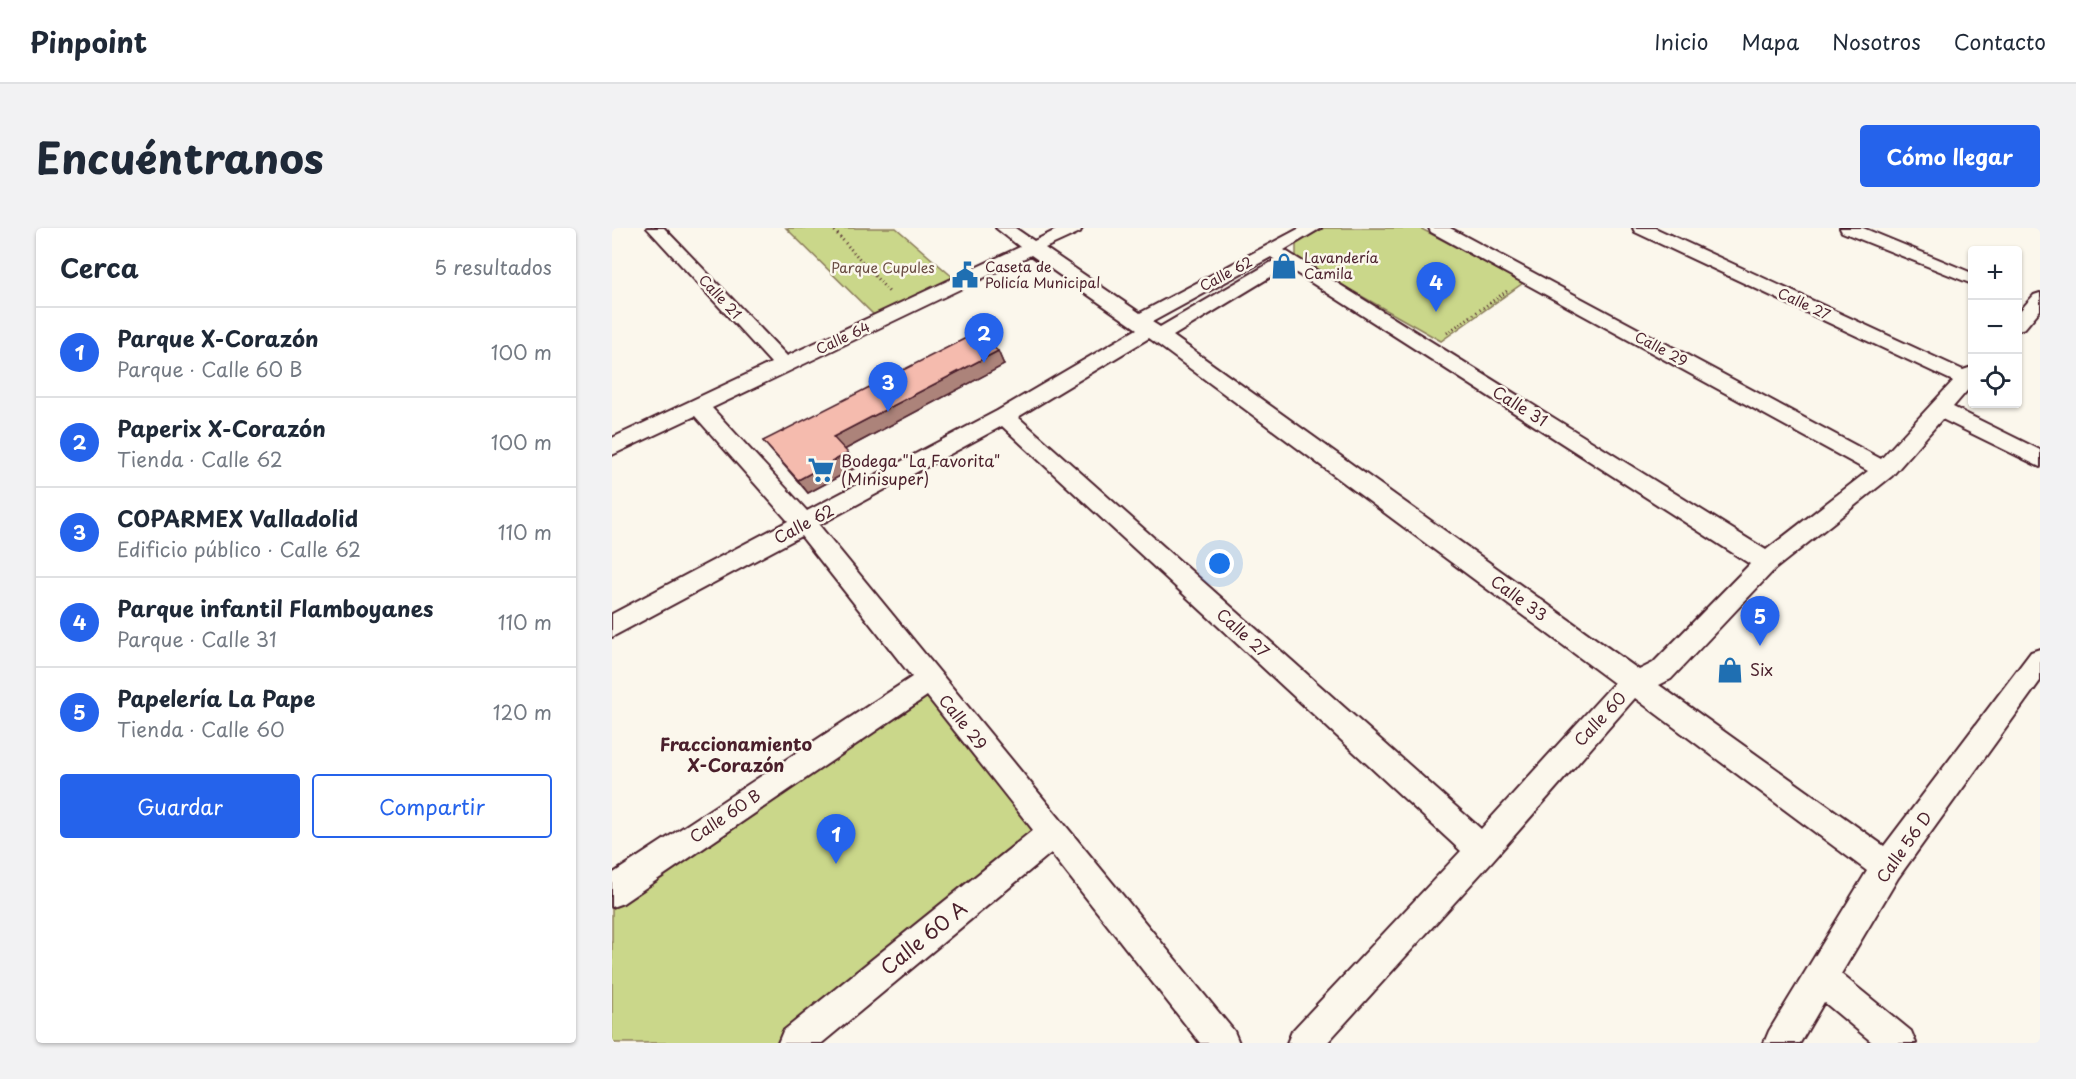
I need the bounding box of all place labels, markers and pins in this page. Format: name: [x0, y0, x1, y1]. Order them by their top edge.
place label: Lavandería Camila: [1304, 247, 1378, 284]
shop icon: Lavandería Camila: [1269, 251, 1299, 281]
place label: Caseta de Policía Municipal: [985, 256, 1100, 293]
public building icon: Caseta de Policía Municipal: [950, 260, 980, 290]
pin: 4: [1416, 262, 1456, 312]
pin: 2: [964, 314, 1004, 363]
pin: 3: [868, 362, 908, 412]
place label: Bodega "La Favorita" (Minisuper): [841, 448, 1000, 490]
supermarket icon: Bodega "La Favorita" (Minisuper): [806, 455, 836, 485]
pin: 5: [1740, 596, 1780, 646]
shop icon: Six: [1715, 655, 1745, 685]
place label: Six: [1750, 657, 1773, 681]
pin: 1: [816, 814, 856, 864]

